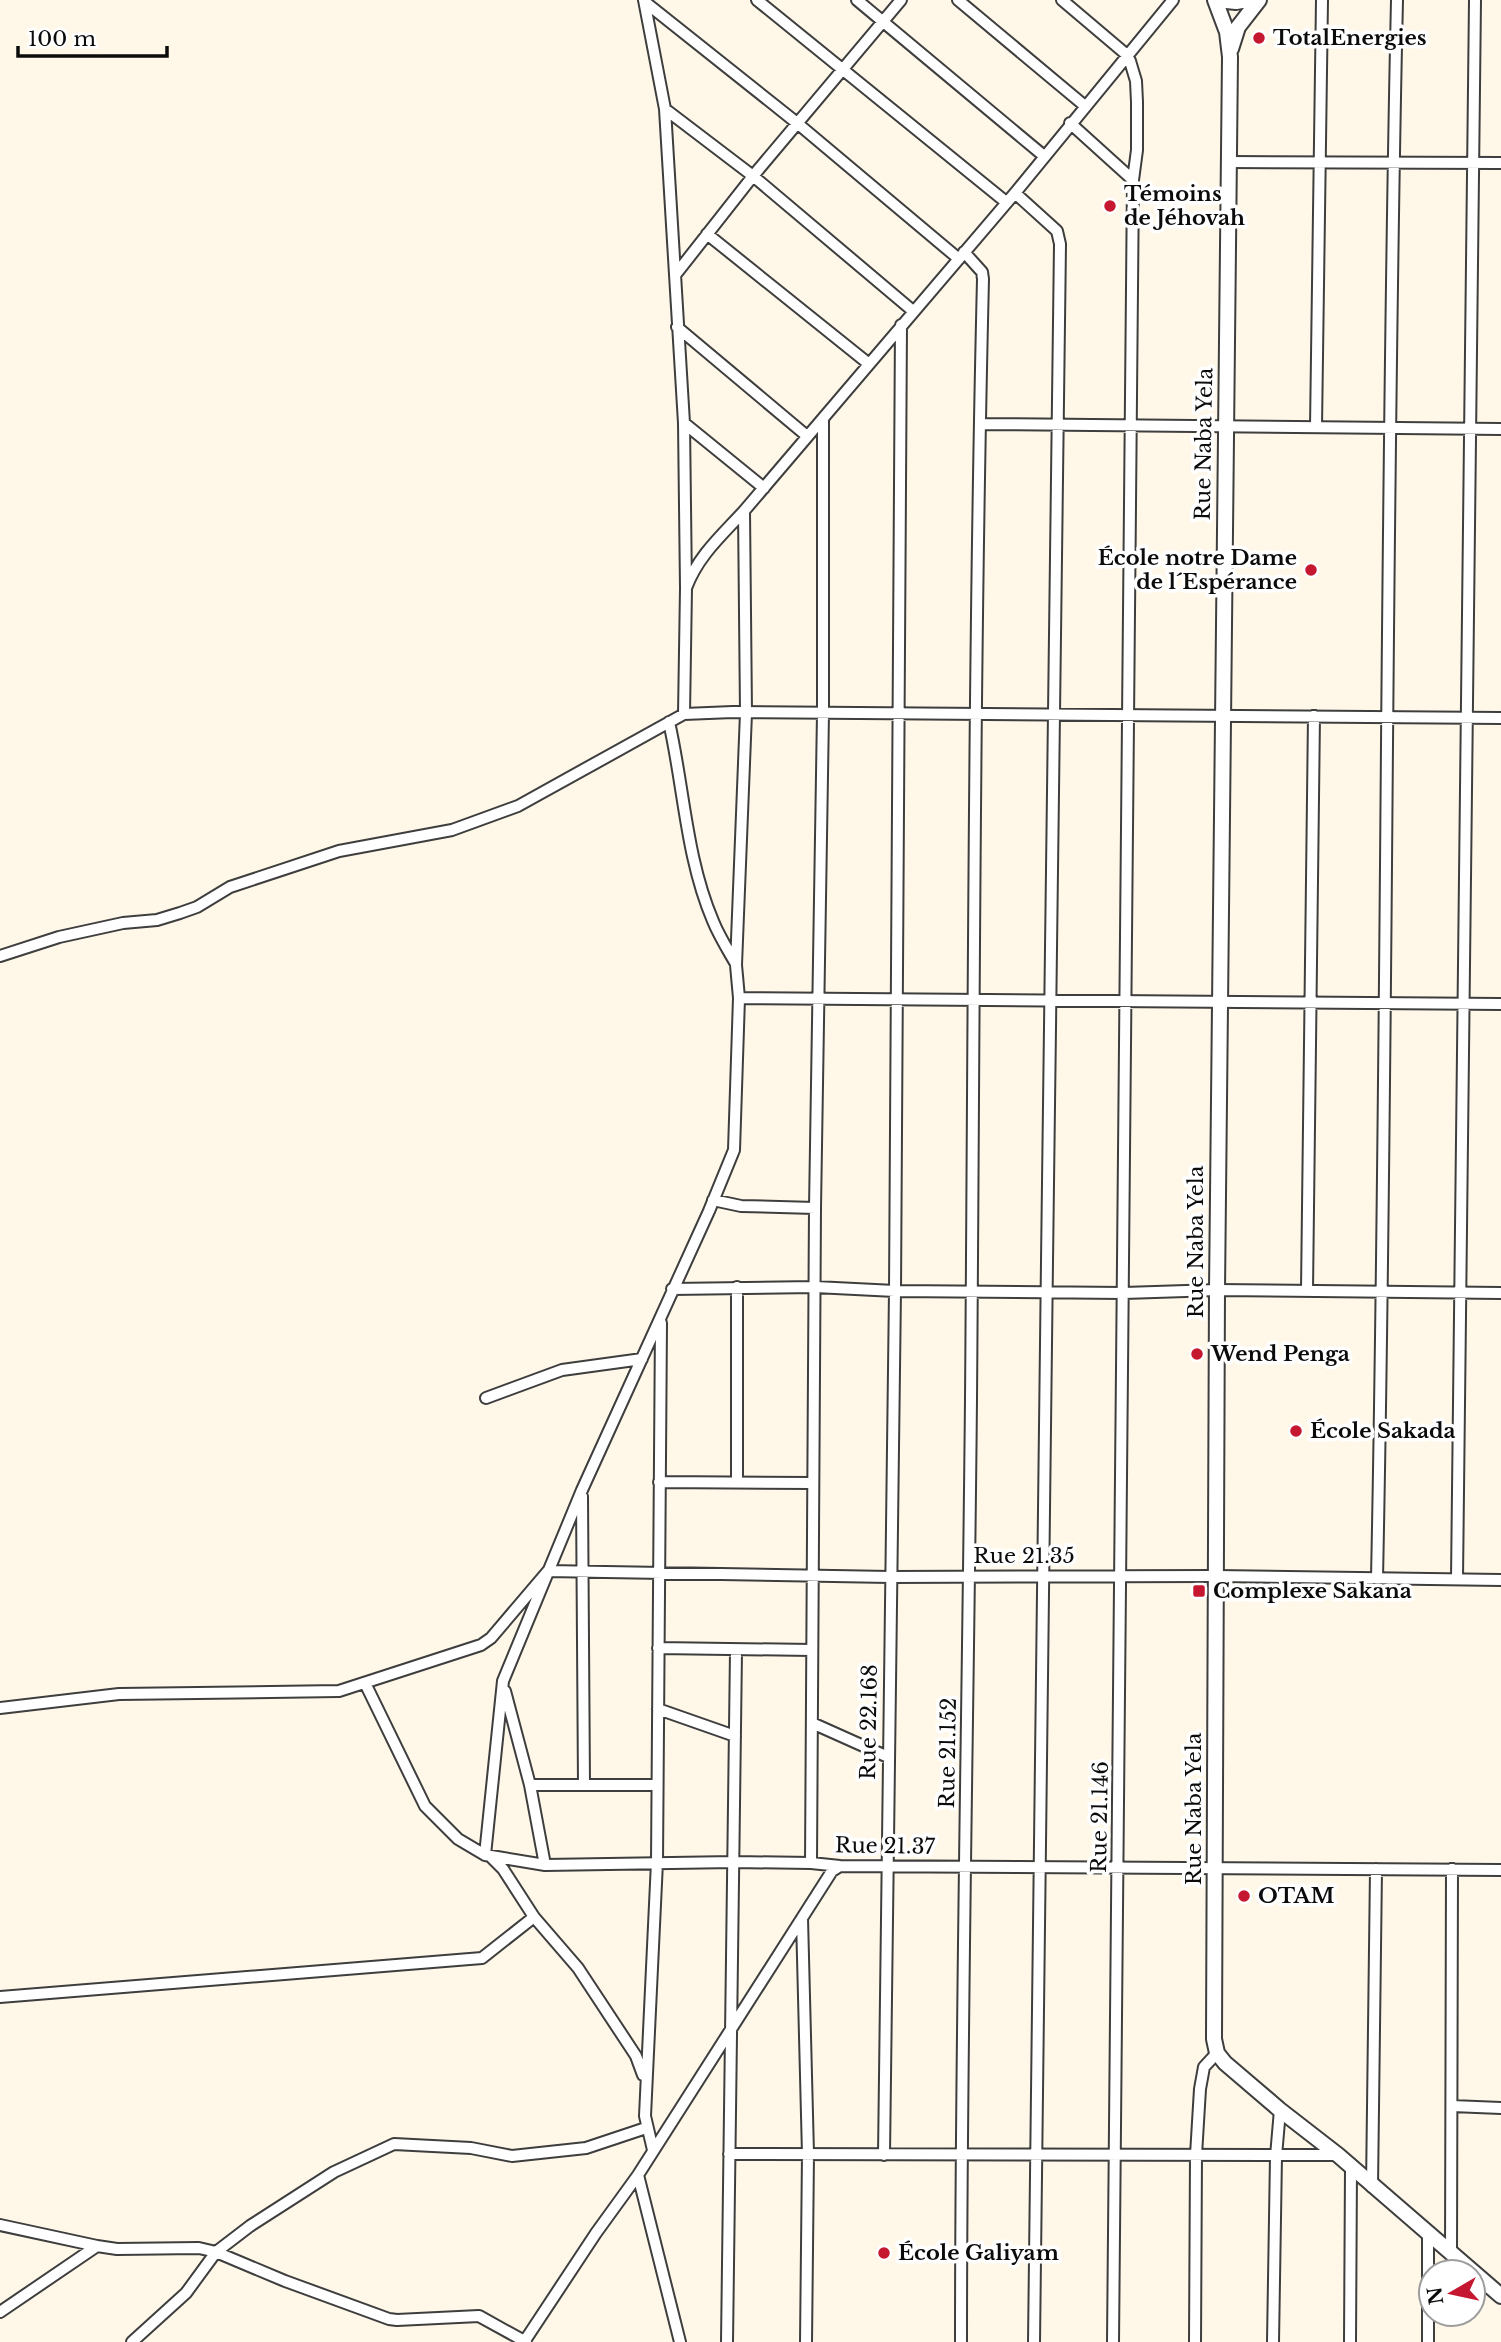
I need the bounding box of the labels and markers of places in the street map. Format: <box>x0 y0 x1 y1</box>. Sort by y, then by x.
place label: TotalEnergies <box>1273 25 1427 51</box>
marker: TotalEnergies <box>1251 30 1267 46</box>
place label: Témoins de Jéhovah <box>1124 181 1245 231</box>
marker: Témoins de Jéhovah <box>1102 198 1118 214</box>
place label: École notre Dame de l´Espérance <box>1098 545 1297 595</box>
marker: École notre Dame de l´Espérance <box>1303 562 1319 578</box>
place label: Wend Penga <box>1210 1341 1350 1367</box>
marker: Wend Penga <box>1189 1346 1205 1362</box>
place label: École Sakada <box>1310 1418 1456 1444</box>
marker: École Sakada <box>1288 1423 1304 1439</box>
place label: Complexe Sakana <box>1213 1578 1412 1604</box>
marker: Complexe Sakana <box>1191 1583 1207 1599</box>
place label: OTAM <box>1258 1883 1335 1909</box>
marker: OTAM <box>1236 1888 1252 1904</box>
place label: École Galiyam <box>898 2240 1059 2266</box>
marker: École Galiyam <box>876 2245 892 2261</box>

